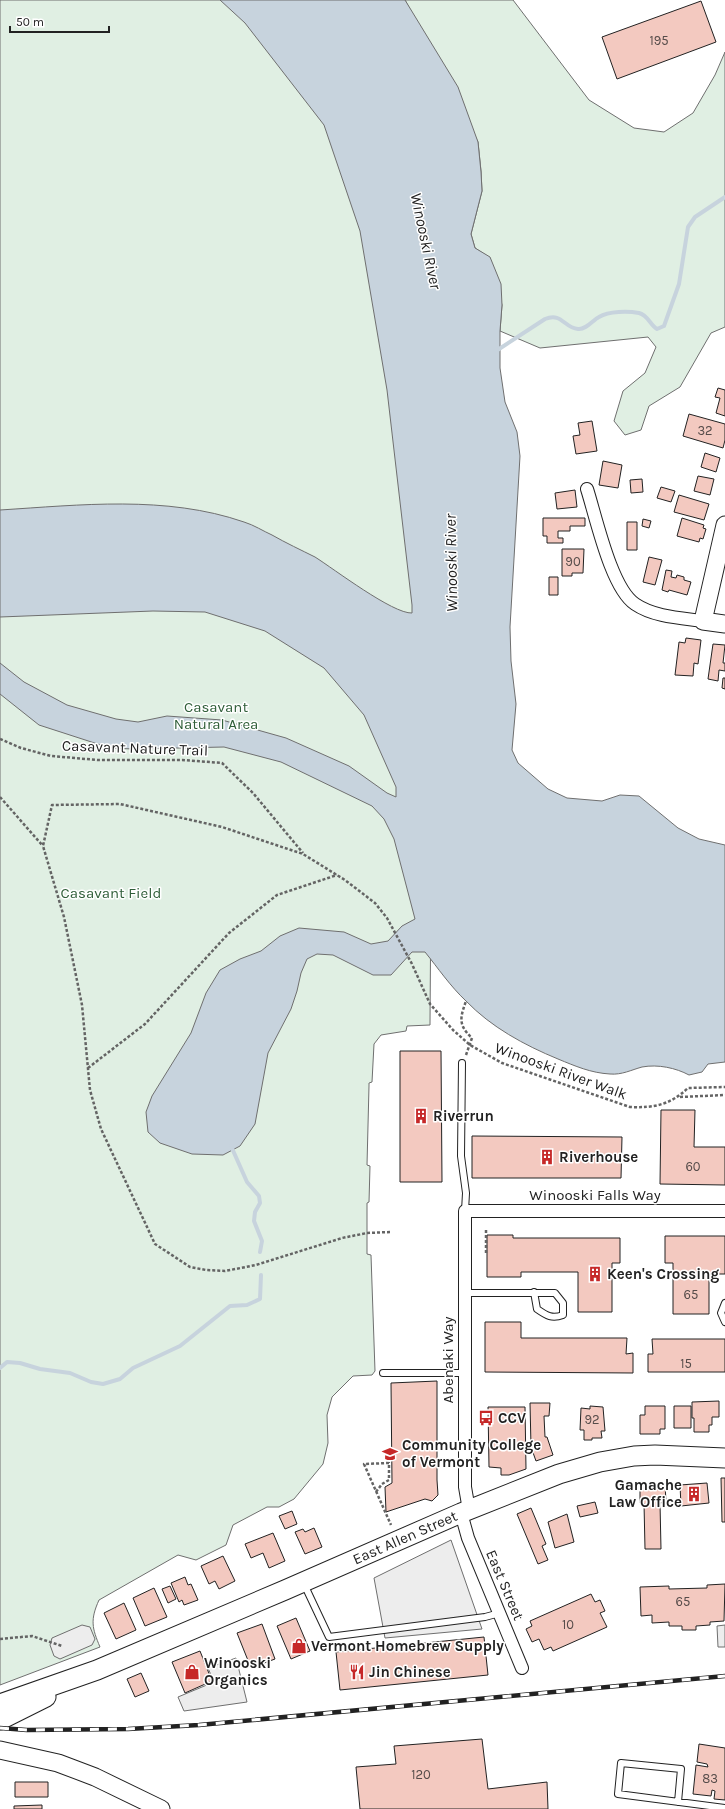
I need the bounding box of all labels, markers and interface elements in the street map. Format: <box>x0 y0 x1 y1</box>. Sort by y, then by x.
scale bar <box>10 8 109 34</box>
text: 50 m <box>16 15 44 29</box>
house number: 195 <box>649 33 669 48</box>
water label: Winooski River <box>406 191 446 292</box>
house number: 32 <box>697 423 713 438</box>
water label: Winooski River <box>441 513 461 612</box>
house number: 90 <box>565 554 581 569</box>
park label: Casavant Natural Area <box>174 698 258 733</box>
street label: Casavant Nature Trail <box>62 736 208 760</box>
park label: Casavant Field <box>61 884 161 902</box>
street label: Winooski River Walk <box>492 1039 630 1103</box>
building icon: Riverrun <box>412 1107 430 1125</box>
place label: Riverrun <box>433 1107 494 1125</box>
building icon: Riverhouse <box>538 1148 556 1166</box>
place label: Riverhouse <box>559 1148 638 1166</box>
house number: 60 <box>685 1159 701 1174</box>
street label: Winooski Falls Way <box>529 1186 661 1204</box>
building icon: Keen's Crossing <box>586 1265 604 1283</box>
place label: Keen's Crossing <box>607 1265 719 1283</box>
house number: 65 <box>684 1287 698 1302</box>
street label: Abenaki Way <box>439 1316 457 1404</box>
house number: 15 <box>680 1356 692 1371</box>
bus stop icon: CCV <box>477 1409 495 1427</box>
place label: CCV <box>498 1409 526 1427</box>
house number: 92 <box>584 1412 600 1427</box>
place label: Community College of Vermont <box>402 1436 541 1471</box>
school or university icon: Community College of Vermont <box>381 1445 399 1463</box>
place label: Gamache Law Office <box>609 1476 682 1511</box>
building icon: Gamache Law Office <box>685 1485 703 1503</box>
street label: East Allen Street <box>350 1507 460 1568</box>
street label: East Street <box>482 1547 528 1623</box>
house number: 65 <box>676 1594 690 1609</box>
house number: 10 <box>562 1617 574 1632</box>
shop icon: Vermont Homebrew Supply <box>290 1637 308 1655</box>
place label: Vermont Homebrew Supply <box>311 1637 504 1655</box>
place label: Winooski Organics <box>204 1654 271 1689</box>
shop icon: Winooski Organics <box>183 1663 201 1681</box>
restaurant icon: Jin Chinese <box>348 1663 366 1681</box>
place label: Jin Chinese <box>369 1663 451 1681</box>
house number: 120 <box>411 1767 431 1782</box>
house number: 83 <box>702 1771 718 1786</box>

